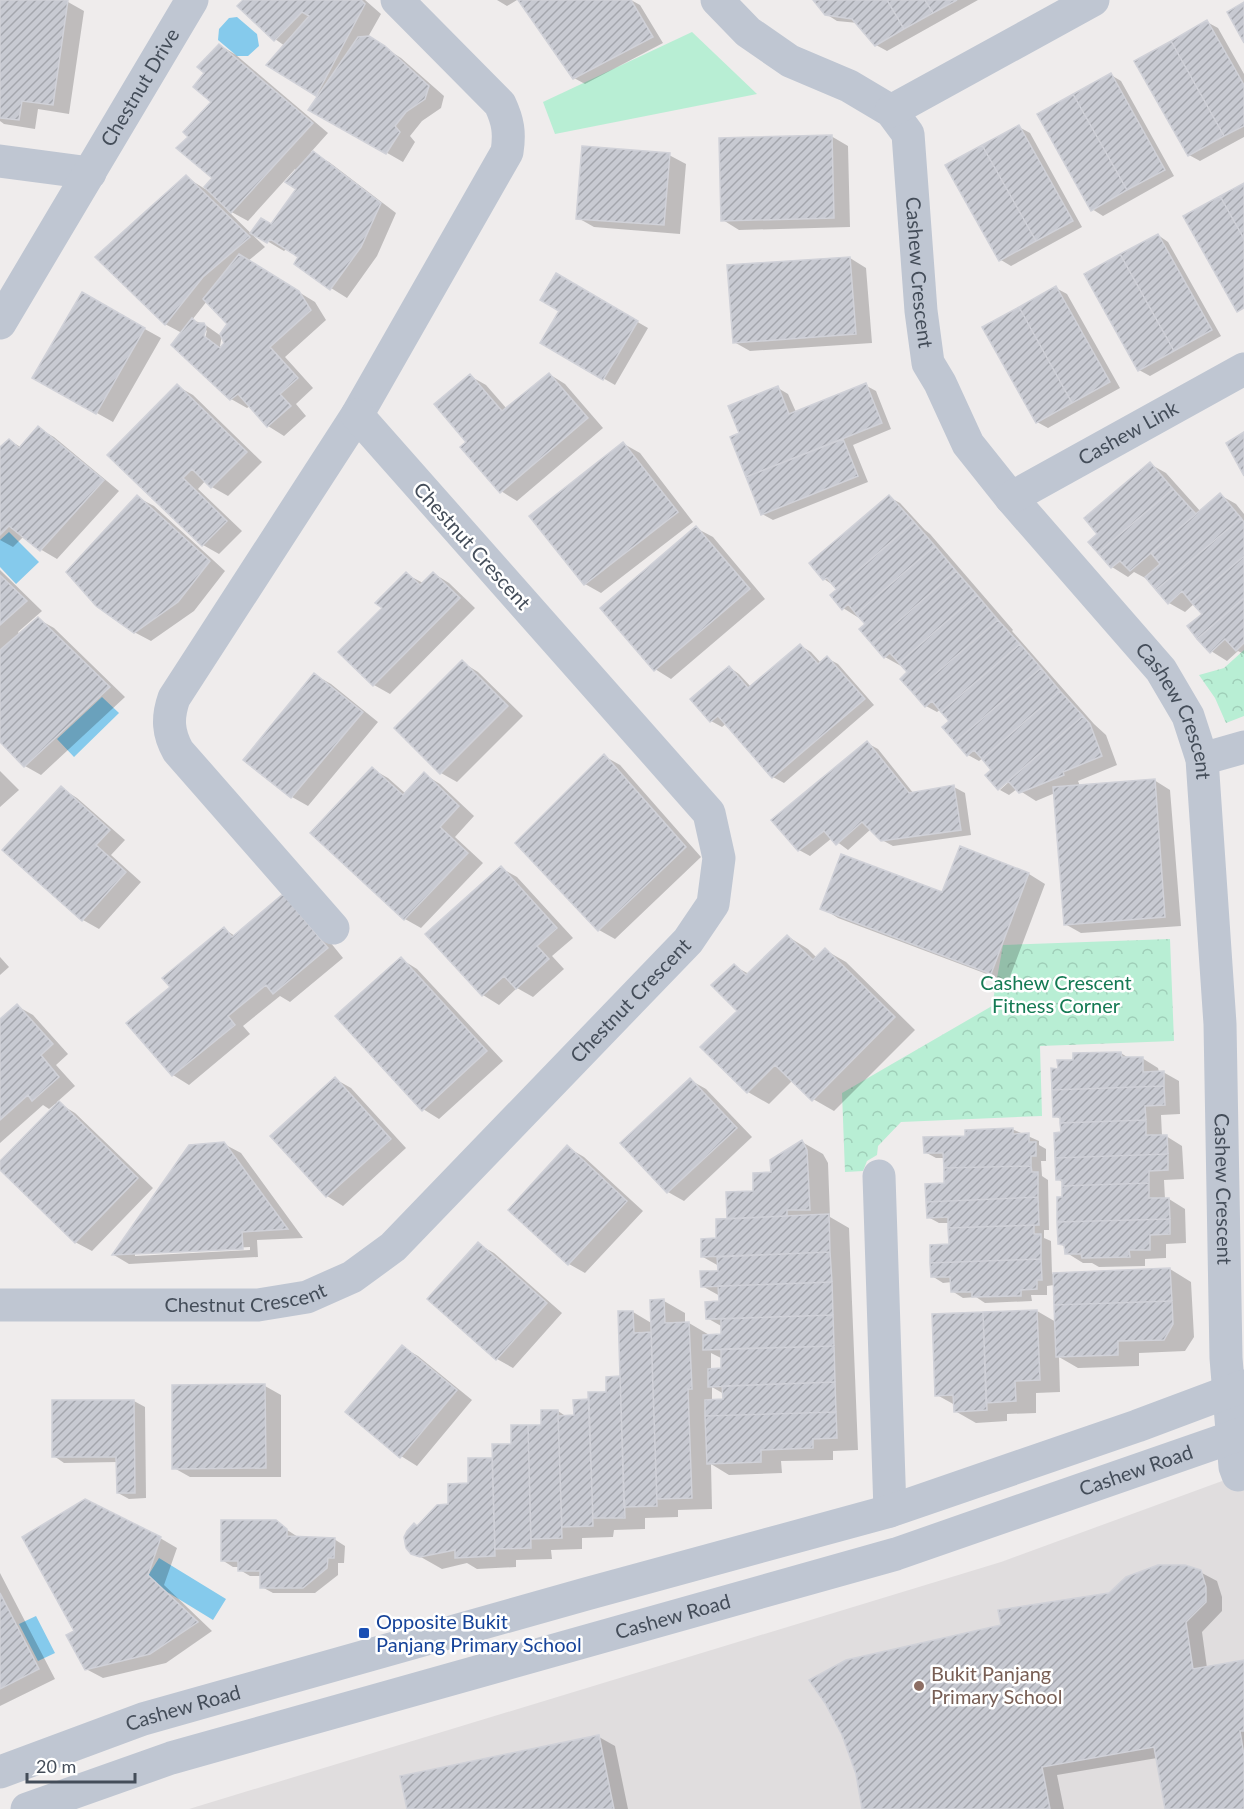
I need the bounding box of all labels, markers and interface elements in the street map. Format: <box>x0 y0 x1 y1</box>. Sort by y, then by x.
street label: Chestnut Drive <box>95 24 184 150</box>
street label: Cashew Crescent <box>902 196 939 349</box>
street label: Cashew Link <box>1074 395 1183 469</box>
street label: Chestnut Crescent <box>409 477 536 614</box>
street label: Cashew Crescent <box>1131 637 1216 780</box>
street label: Chestnut Crescent <box>565 933 695 1067</box>
park label: Cashew Crescent Fitness Corner <box>980 970 1132 1017</box>
street label: Cashew Crescent <box>1211 1113 1237 1265</box>
street label: Chestnut Crescent <box>164 1277 330 1316</box>
street label: Cashew Road <box>1076 1439 1196 1500</box>
street label: Cashew Road <box>612 1588 733 1643</box>
place label: Opposite Bukit Panjang Primary School <box>376 1609 582 1656</box>
marker: Opposite Bukit Panjang Primary School <box>357 1626 371 1640</box>
place label: Bukit Panjang Primary School <box>931 1661 1062 1708</box>
street label: Cashew Road <box>122 1679 243 1735</box>
marker: Bukit Panjang Primary School <box>912 1679 926 1693</box>
scale bar <box>27 1746 135 1784</box>
text: 20 m <box>36 1755 76 1777</box>

